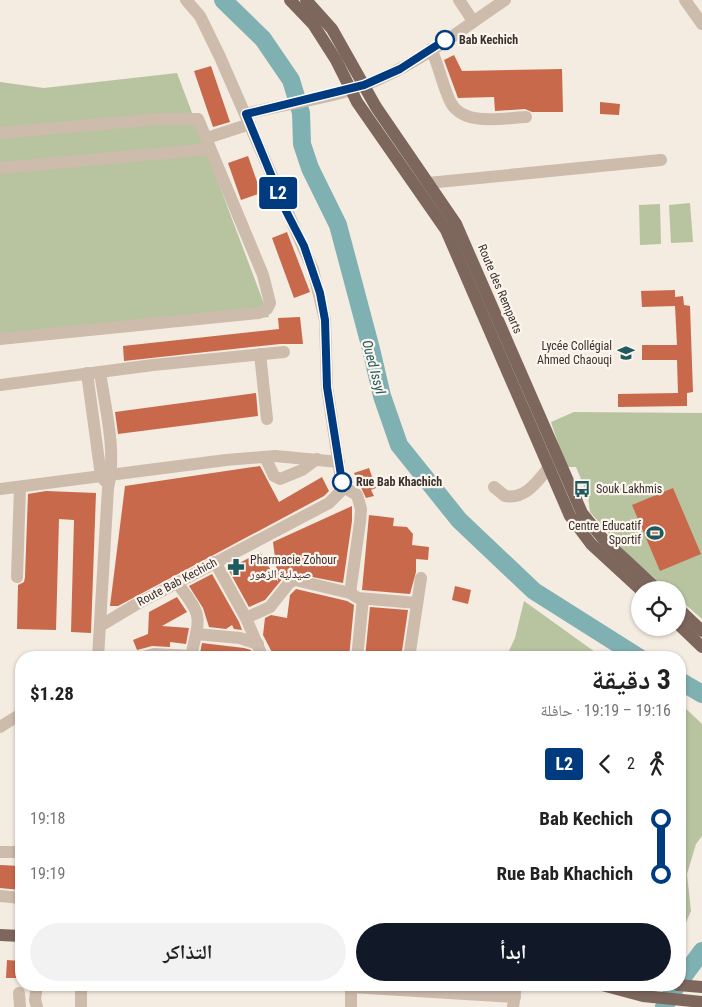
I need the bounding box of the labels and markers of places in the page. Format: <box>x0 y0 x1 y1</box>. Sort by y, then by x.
marker: Bab Kechich <box>435 30 455 50</box>
place label: Bab Kechich <box>459 33 518 47</box>
place label: Lycée Collégial Ahmed Chaouqi <box>537 339 612 367</box>
school or university icon: Lycée Collégial Ahmed Chaouqi <box>616 343 636 363</box>
marker: Rue Bab Khachich <box>332 472 352 492</box>
place label: Rue Bab Khachich <box>356 475 442 489</box>
bus stop icon: Souk Lakhmis <box>572 479 592 499</box>
place label: Souk Lakhmis <box>596 482 662 496</box>
place label: Centre Educatif Sportif <box>568 519 641 547</box>
sports icon: Centre Educatif Sportif <box>645 523 665 543</box>
place label: Pharmacie Zohour صيدلية الزهور <box>249 553 337 581</box>
pharmacy icon: Pharmacie Zohour صيدلية الزهور <box>226 557 246 577</box>

